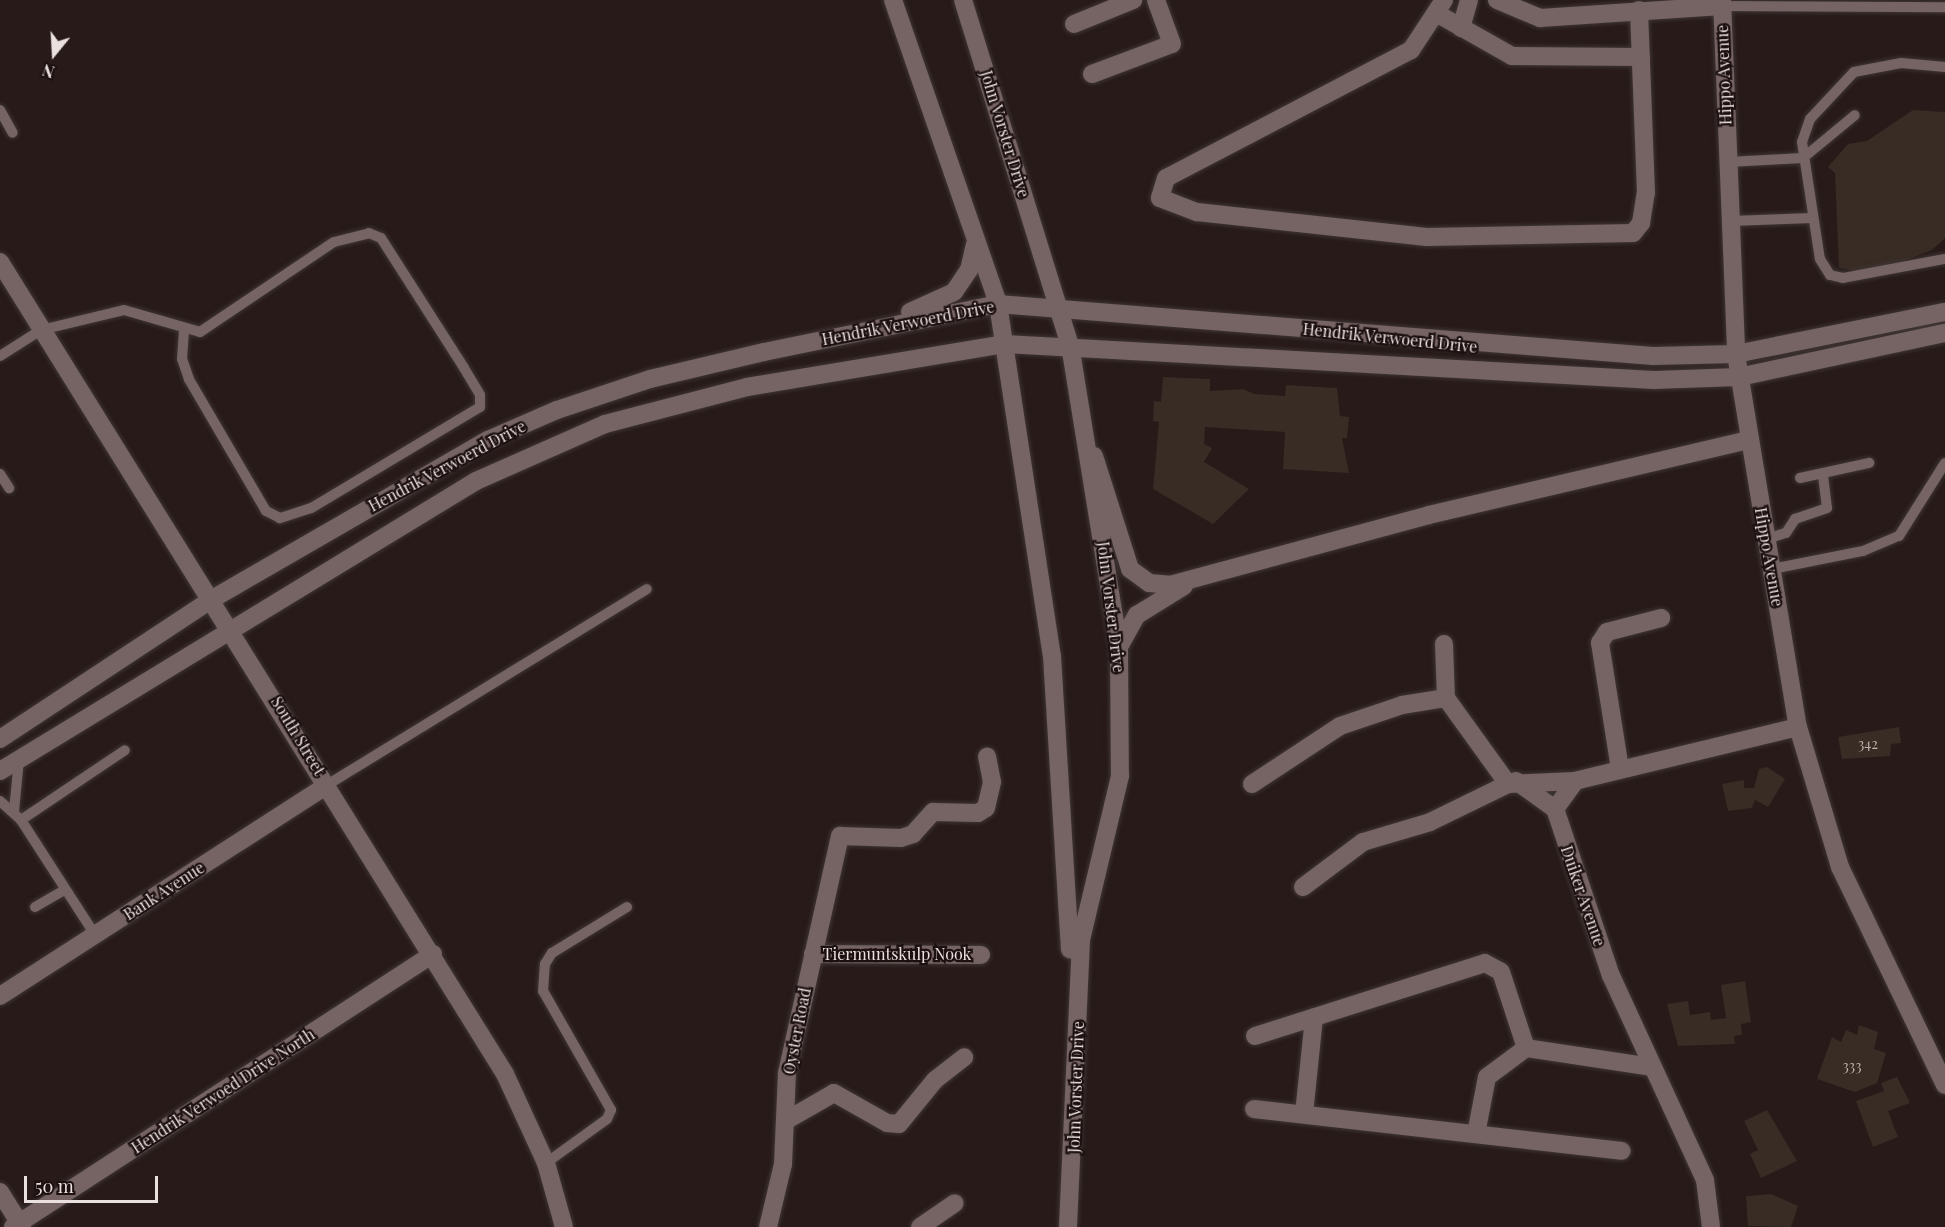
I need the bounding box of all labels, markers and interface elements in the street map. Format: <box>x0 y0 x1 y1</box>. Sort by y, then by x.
north arrow <box>24 24 84 84</box>
street label: Hippo Avenue <box>1713 24 1735 126</box>
text: N <box>40 60 57 83</box>
street label: John Vorster Drive <box>976 68 1034 200</box>
street label: Hendrik Verwoerd Drive <box>820 297 996 349</box>
street label: Hendrik Verwoerd Drive <box>1301 319 1479 357</box>
street label: Hendrik Verwoerd Drive <box>365 416 529 516</box>
street label: Hippo Avenue <box>1751 506 1787 608</box>
street label: John Vorster Drive <box>1093 540 1129 674</box>
street label: South Street <box>267 693 329 779</box>
house number: 342 <box>1858 736 1878 752</box>
street label: Duiker Avenue <box>1557 843 1609 949</box>
street label: Bank Avenue <box>120 858 208 924</box>
street label: Tiermuntskulp Nook <box>823 944 971 964</box>
street label: Oyster Road <box>779 986 815 1076</box>
street label: John Vorster Drive <box>1064 1020 1088 1154</box>
street label: Hendrik Verwoed Drive North <box>128 1024 318 1158</box>
house number: 333 <box>1843 1058 1861 1074</box>
scale bar <box>27 1164 160 1202</box>
text: 50 m <box>35 1174 74 1198</box>

